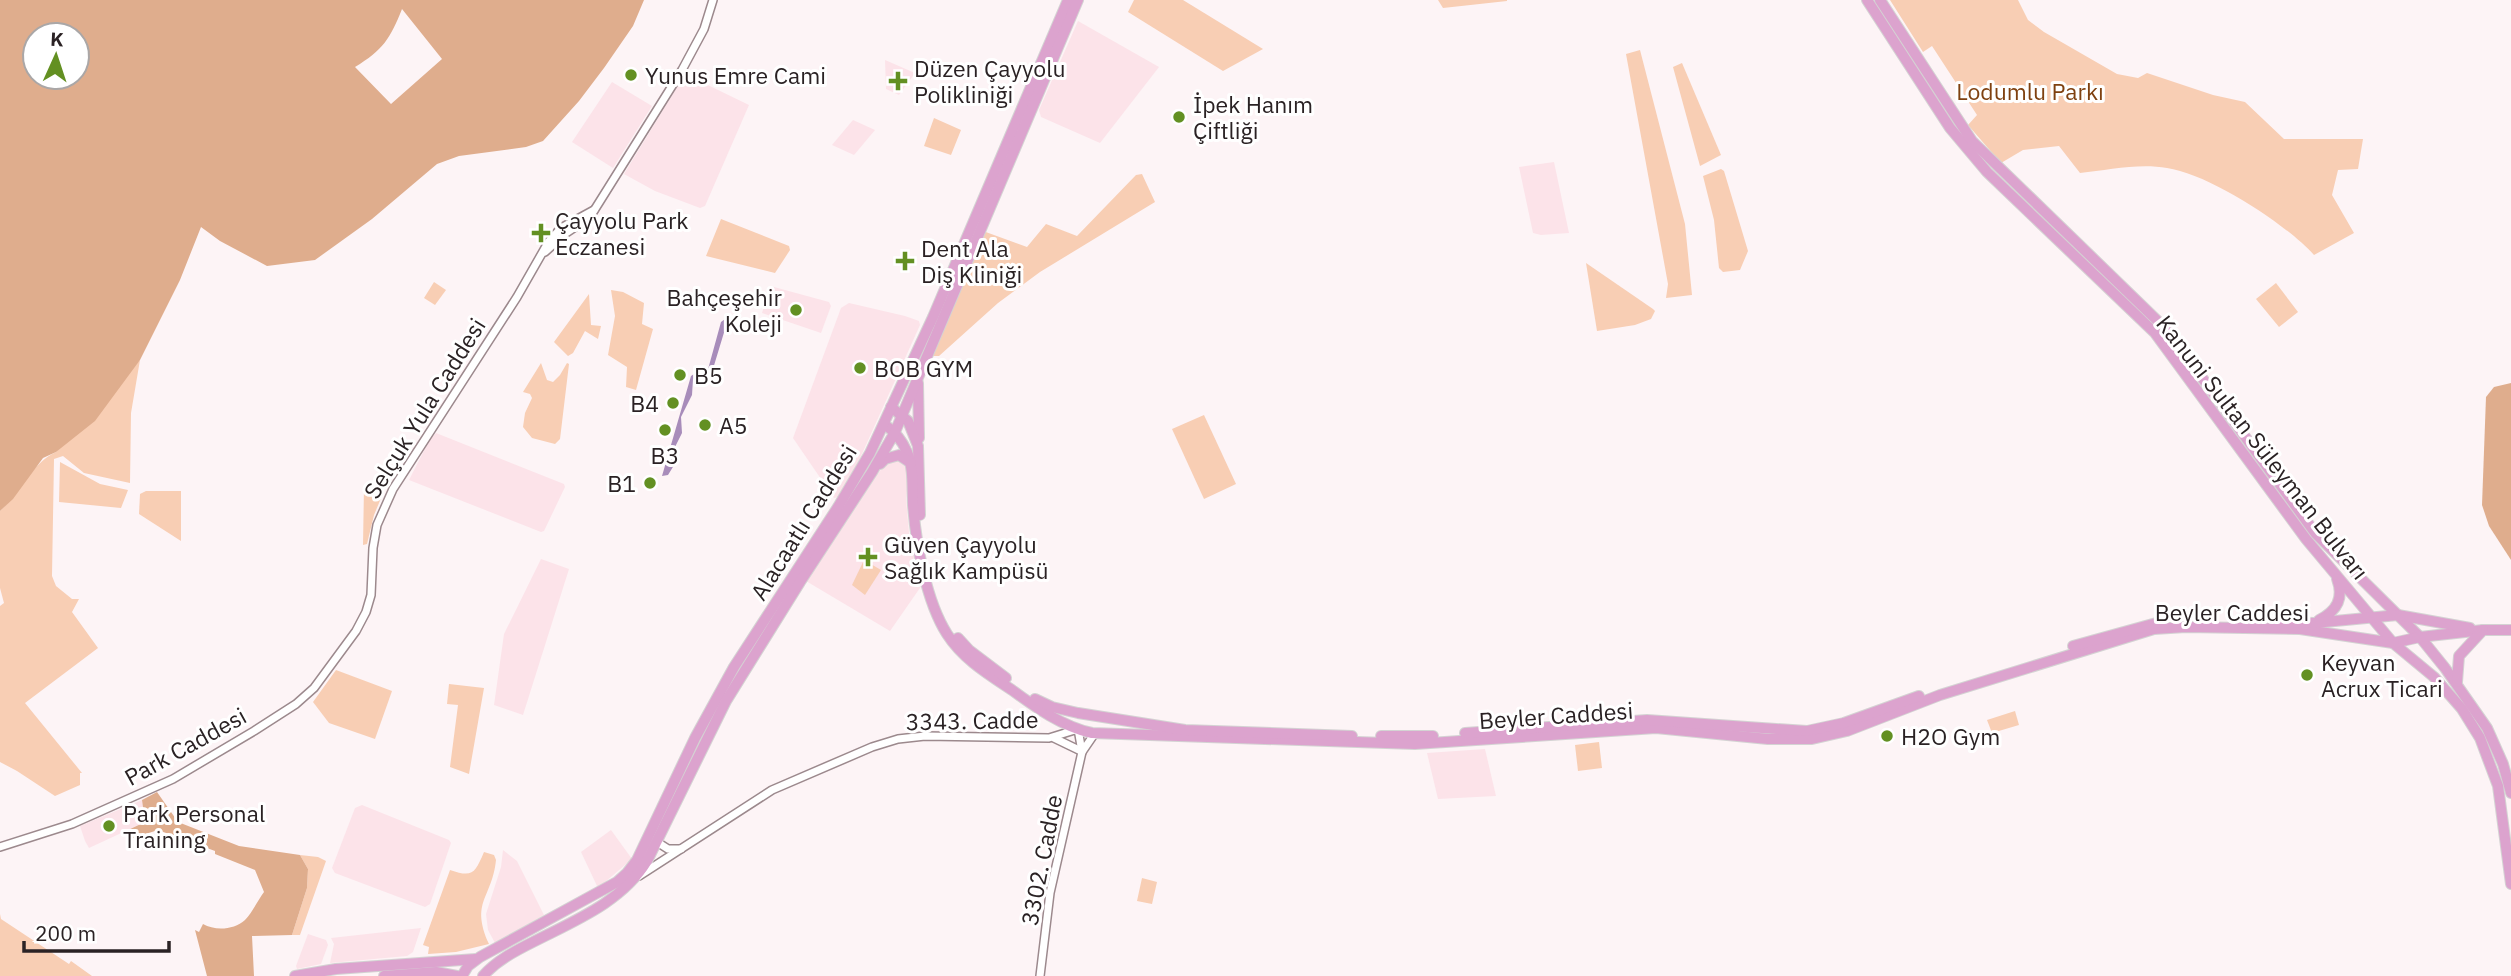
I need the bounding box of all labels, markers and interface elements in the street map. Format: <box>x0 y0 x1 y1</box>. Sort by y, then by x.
north arrow <box>21 21 91 91</box>
text: K <box>50 27 64 51</box>
place label: Düzen Çayyolu Polikliniği <box>914 53 1066 109</box>
place label: Yunus Emre Cami <box>645 60 826 90</box>
marker: Yunus Emre Cami <box>623 67 639 83</box>
marker: Düzen Çayyolu Polikliniği <box>888 71 908 91</box>
park label: Lodumlu Parkı <box>1956 76 2104 106</box>
place label: İpek Hanım Çiftliği <box>1193 89 1313 145</box>
marker: İpek Hanım Çiftliği <box>1171 109 1187 125</box>
place label: Çayyolu Park Eczanesi <box>555 205 688 261</box>
marker: Çayyolu Park Eczanesi <box>533 225 549 241</box>
place label: Dent Ala Diş Kliniği <box>921 233 1022 289</box>
marker: Dent Ala Diş Kliniği <box>895 251 915 271</box>
place label: Bahçeşehir Koleji <box>666 282 783 338</box>
marker: Bahçeşehir Koleji <box>788 302 804 318</box>
street label: Kanuni Sultan Süleyman Bulvarı <box>2150 309 2376 585</box>
street label: Selçuk Yula Caddesi <box>356 312 492 504</box>
place label: BOB GYM <box>874 353 973 383</box>
place label: B5 <box>694 360 723 390</box>
marker: BOB GYM <box>852 360 868 376</box>
marker: B5 <box>672 367 688 383</box>
place label: B4 <box>630 388 659 418</box>
marker: B4 <box>665 395 681 411</box>
place label: A5 <box>719 410 748 440</box>
marker: A5 <box>697 417 713 433</box>
marker: B3 <box>657 422 673 438</box>
street label: Alacaatlı Caddesi <box>743 439 863 605</box>
place label: B3 <box>651 440 679 470</box>
place label: B1 <box>607 468 636 498</box>
marker: B1 <box>642 475 658 491</box>
place label: Güven Çayyolu Sağlık Kampüsü <box>884 529 1049 585</box>
marker: Güven Çayyolu Sağlık Kampüsü <box>858 547 878 567</box>
street label: Beyler Caddesi <box>2155 597 2309 627</box>
place label: Keyvan Acrux Ticari <box>2321 647 2443 703</box>
marker: Keyvan Acrux Ticari <box>2299 667 2315 683</box>
street label: Beyler Caddesi <box>1478 695 1634 735</box>
street label: Park Caddesi <box>119 700 251 792</box>
street label: 3343. Cadde <box>905 704 1039 736</box>
place label: H2O Gym <box>1901 721 2000 751</box>
marker: H2O Gym <box>1879 728 1895 744</box>
street label: 3302. Cadde <box>1014 792 1068 928</box>
place label: Park Personal Training <box>123 798 265 854</box>
marker: Park Personal Training <box>101 818 117 834</box>
scale bar <box>24 909 170 953</box>
text: 200 m <box>35 919 96 947</box>

